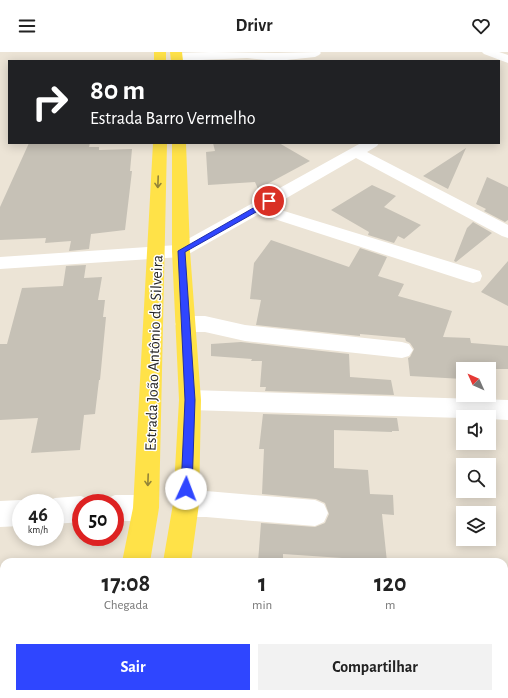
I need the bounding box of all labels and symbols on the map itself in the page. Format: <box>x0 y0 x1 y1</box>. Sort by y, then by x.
one-way arrow <box>155 175 162 188</box>
pin <box>252 184 286 218</box>
street label: Estrada João Antônio da Silveira <box>143 255 165 451</box>
north arrow <box>456 362 496 402</box>
position arrow <box>165 468 207 510</box>
one-way arrow <box>144 473 151 486</box>
speed limit sign: 50 <box>72 494 124 546</box>

